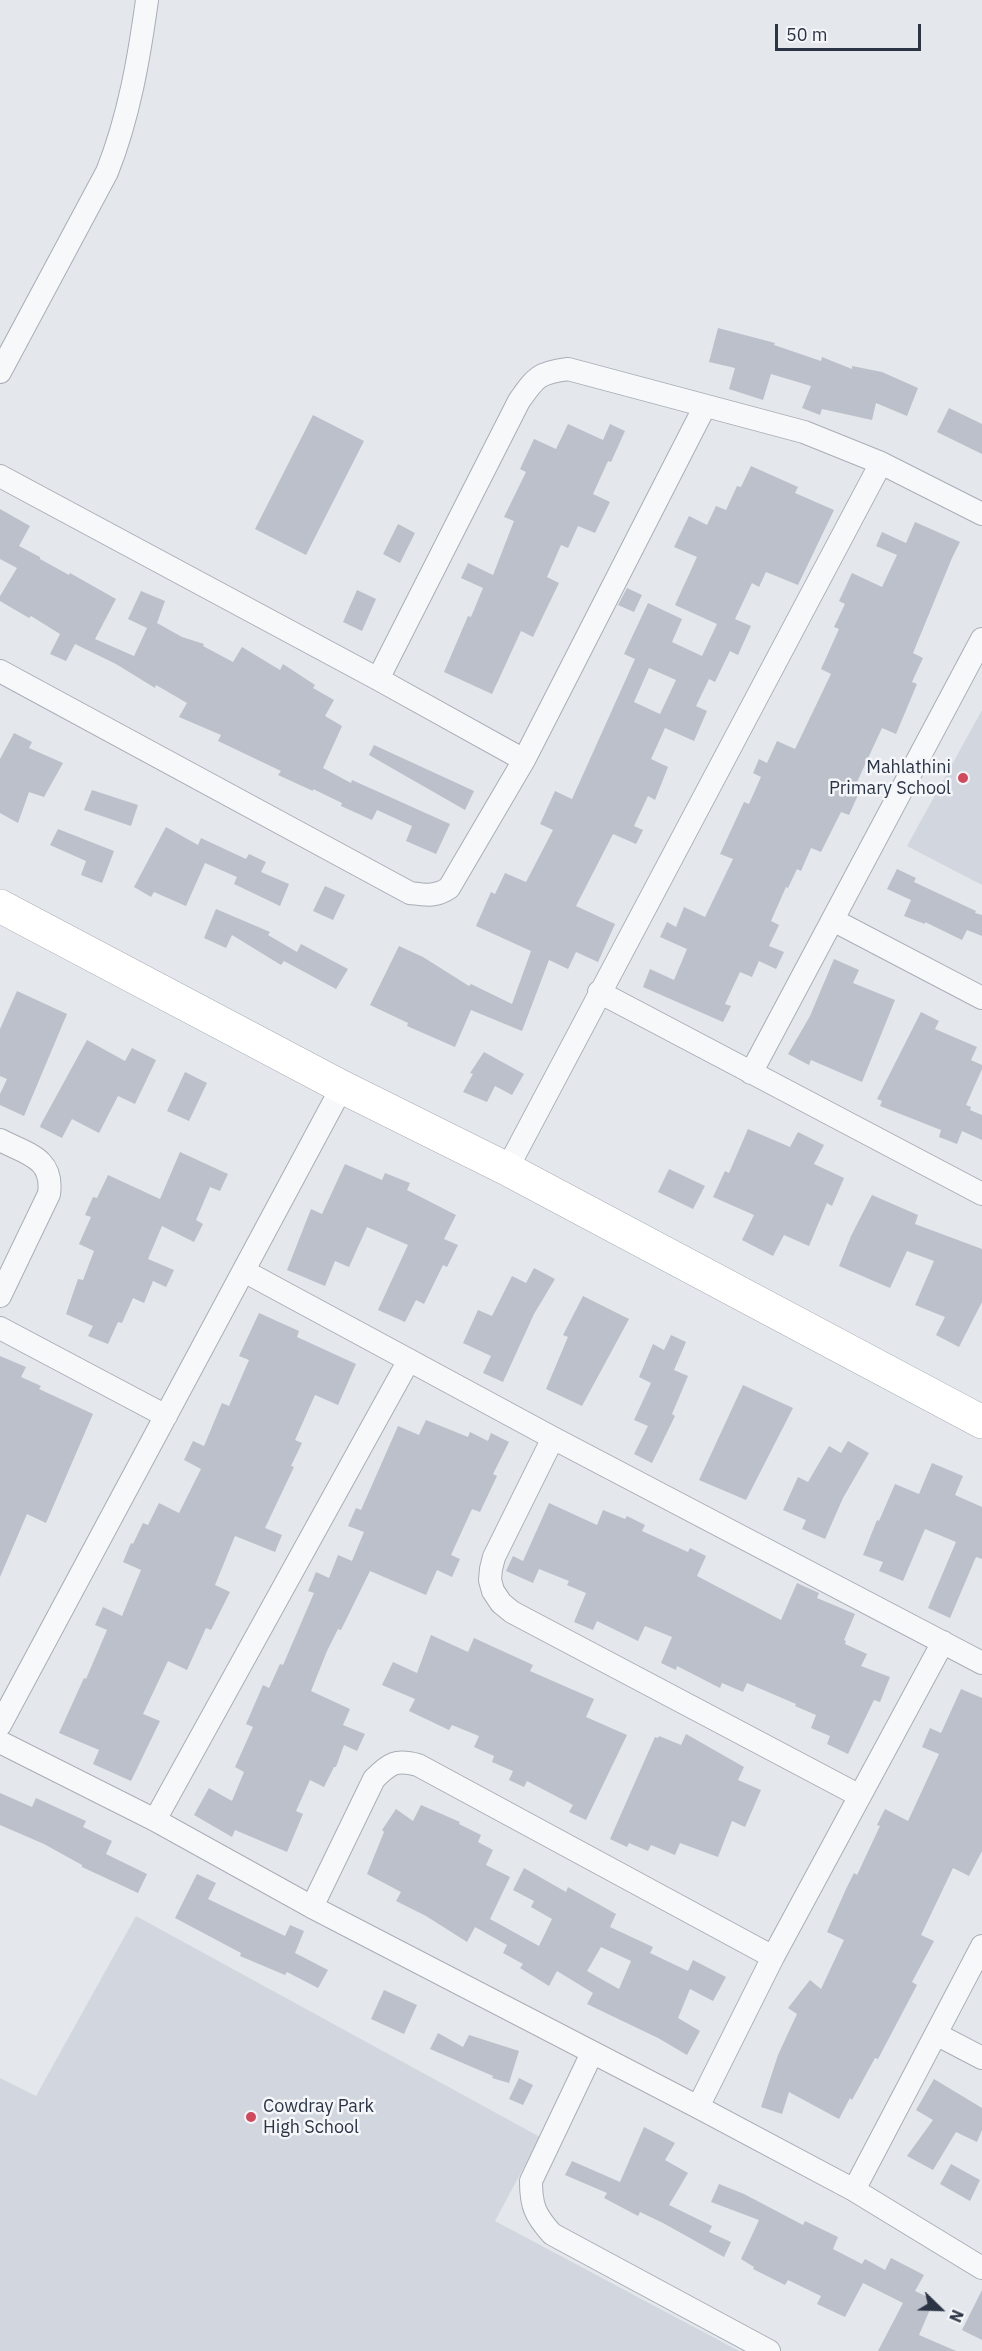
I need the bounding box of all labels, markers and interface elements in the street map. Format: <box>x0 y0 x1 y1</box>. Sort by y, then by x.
scale bar <box>778 12 924 50</box>
text: 50 m <box>786 23 828 46</box>
place label: Mahlathini Primary School <box>829 757 951 800</box>
marker: Mahlathini Primary School <box>956 771 970 785</box>
place label: Cowdray Park High School <box>263 2096 374 2138</box>
marker: Cowdray Park High School <box>244 2110 258 2124</box>
north arrow <box>910 2279 970 2339</box>
text: N <box>945 2307 968 2325</box>

